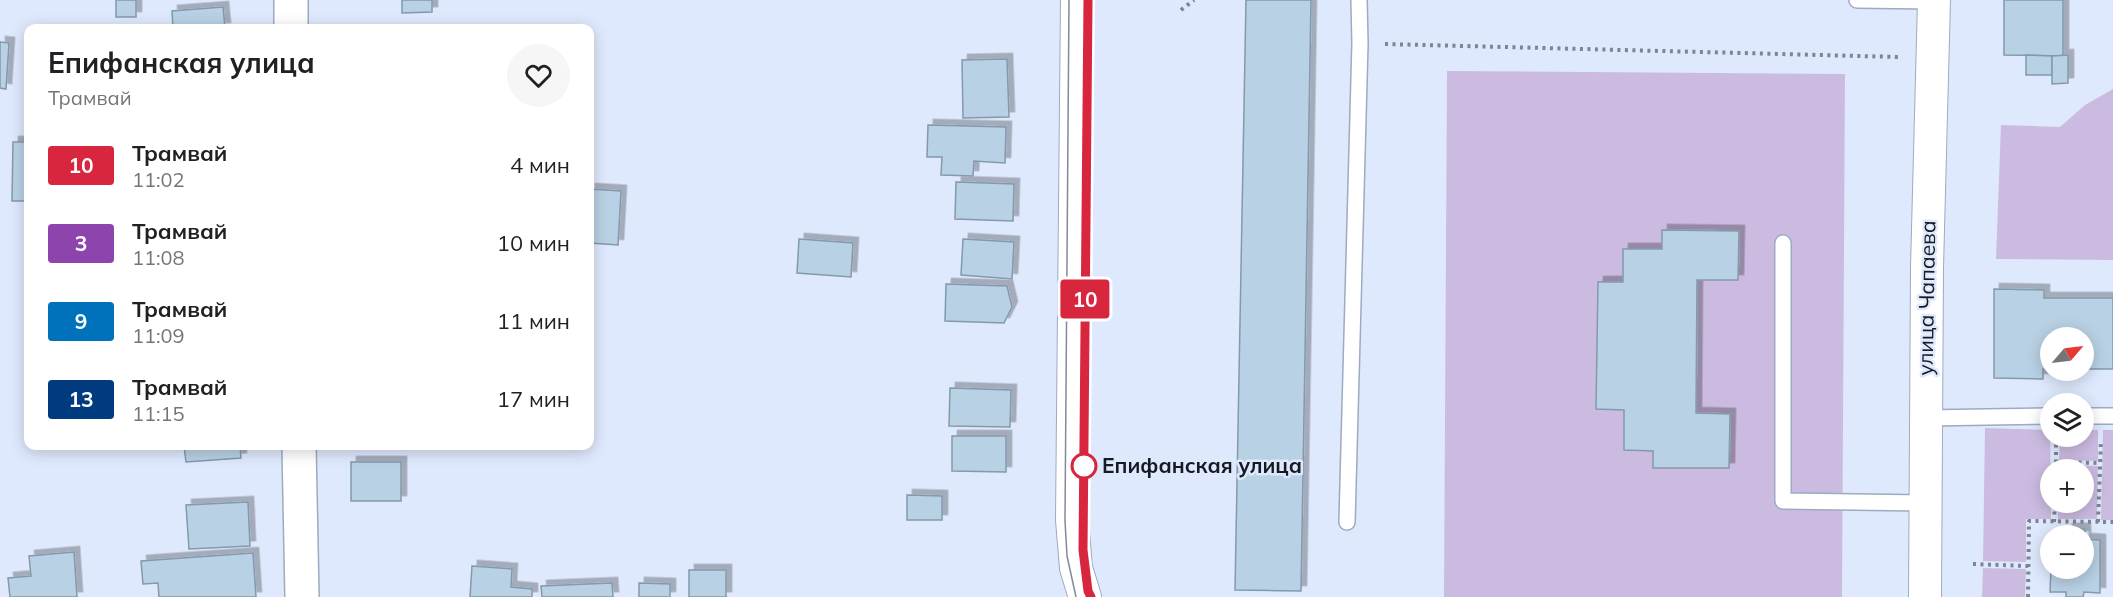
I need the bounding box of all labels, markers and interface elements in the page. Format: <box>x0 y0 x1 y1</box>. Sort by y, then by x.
button: heart <box>507 44 570 107</box>
text: Епифанская улица <box>48 45 315 80</box>
text: Трамвай <box>48 85 132 110</box>
text: Трамвай <box>132 139 227 167</box>
text: 4 мин <box>510 151 570 179</box>
text: 10 <box>68 152 94 178</box>
text: 11:02 <box>132 167 185 192</box>
text: Трамвай <box>132 217 227 245</box>
street label: улица Чапаева <box>1912 220 1940 376</box>
text: 10 мин <box>497 229 570 257</box>
text: 3 <box>75 230 87 256</box>
text: 11:08 <box>132 245 185 270</box>
line badge: 10 <box>1058 280 1112 318</box>
text: 10 <box>1072 286 1098 312</box>
text: Трамвай <box>132 295 227 323</box>
text: 11 мин <box>497 307 570 335</box>
text: 9 <box>75 308 87 334</box>
text: 11:09 <box>132 323 185 348</box>
north arrow <box>2040 327 2094 381</box>
map controls <box>2040 327 2094 579</box>
text: Трамвай <box>132 373 227 401</box>
text: 17 мин <box>497 385 570 413</box>
text: 13 <box>68 386 94 412</box>
button: layers <box>2040 393 2094 447</box>
text: 11:15 <box>132 401 185 426</box>
place label: Епифанская улица <box>1102 452 1302 478</box>
marker: Епифанская улица <box>1071 453 1097 479</box>
button: + <box>2040 459 2094 513</box>
button: − <box>2040 525 2094 579</box>

